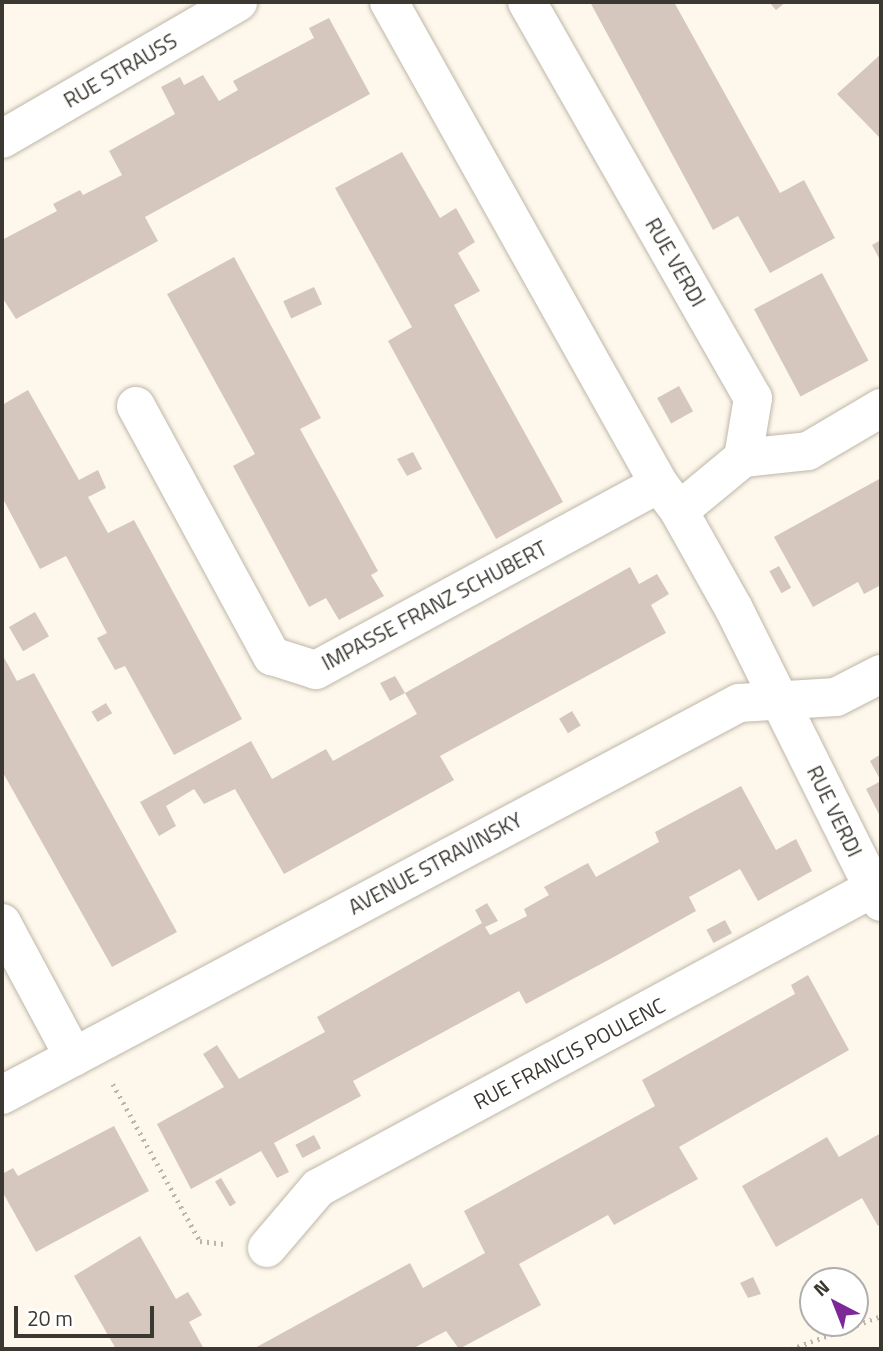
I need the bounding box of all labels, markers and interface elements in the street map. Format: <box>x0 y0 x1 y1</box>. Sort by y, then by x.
street label: RUE STRAUSS <box>59 27 181 113</box>
street label: RUE VERDI <box>641 213 711 311</box>
street label: IMPASSE FRANZ SCHUBERT <box>317 535 551 675</box>
street label: RUE VERDI <box>802 761 868 861</box>
street label: AVENUE STRAVINSKY <box>344 807 526 919</box>
street label: RUE FRANCIS POULENC <box>469 992 669 1114</box>
north arrow <box>799 1267 869 1337</box>
text: N <box>806 1272 836 1303</box>
scale bar <box>18 1292 158 1336</box>
text: 20 m <box>27 1302 73 1334</box>

